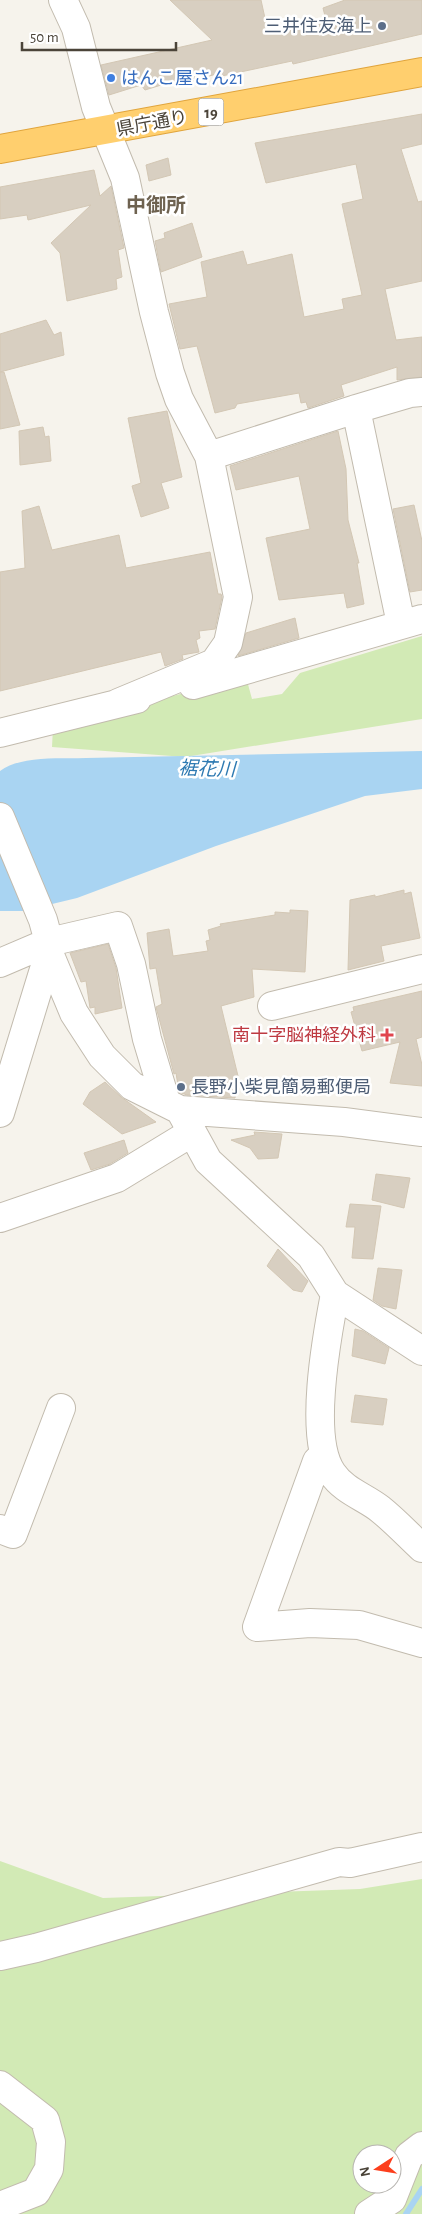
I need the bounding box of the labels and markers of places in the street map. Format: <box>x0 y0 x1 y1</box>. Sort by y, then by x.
place label: 三井住友海上 <box>264 16 372 36</box>
marker: 三井住友海上 <box>376 20 388 32</box>
place label: はんこ屋さん21 <box>121 69 243 88</box>
marker: はんこ屋さん21 <box>105 72 117 84</box>
place label: 南十字脳神経外科 <box>232 1025 376 1045</box>
marker: 南十字脳神経外科 <box>380 1028 394 1042</box>
place label: 長野小柴見簡易郵便局 <box>191 1077 371 1097</box>
marker: 長野小柴見簡易郵便局 <box>175 1081 187 1093</box>

